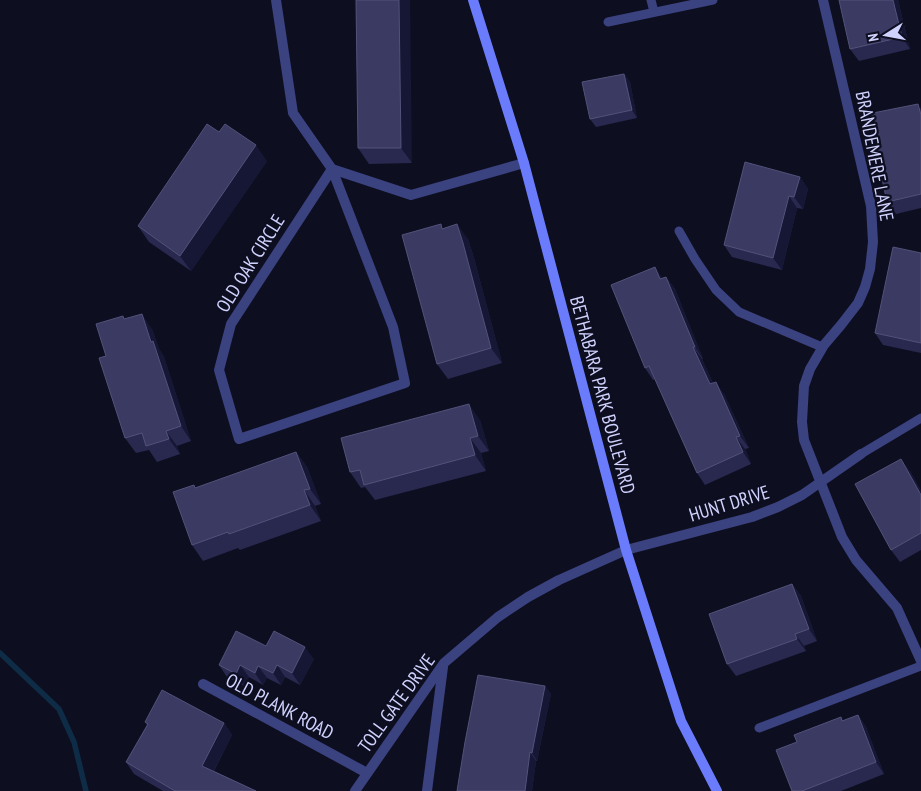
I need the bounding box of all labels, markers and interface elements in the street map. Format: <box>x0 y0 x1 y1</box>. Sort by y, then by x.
north arrow <box>861 10 911 60</box>
text: N <box>864 32 883 43</box>
street label: BRANDEMERE LANE <box>851 89 899 223</box>
street label: OLD OAK CIRCLE <box>210 210 290 316</box>
street label: BETHABARA PARK BOULEVARD <box>565 293 641 497</box>
street label: HUNT DRIVE <box>686 479 772 527</box>
street label: TOLL GATE DRIVE <box>352 649 440 757</box>
street label: OLD PLANK ROAD <box>222 668 338 744</box>

